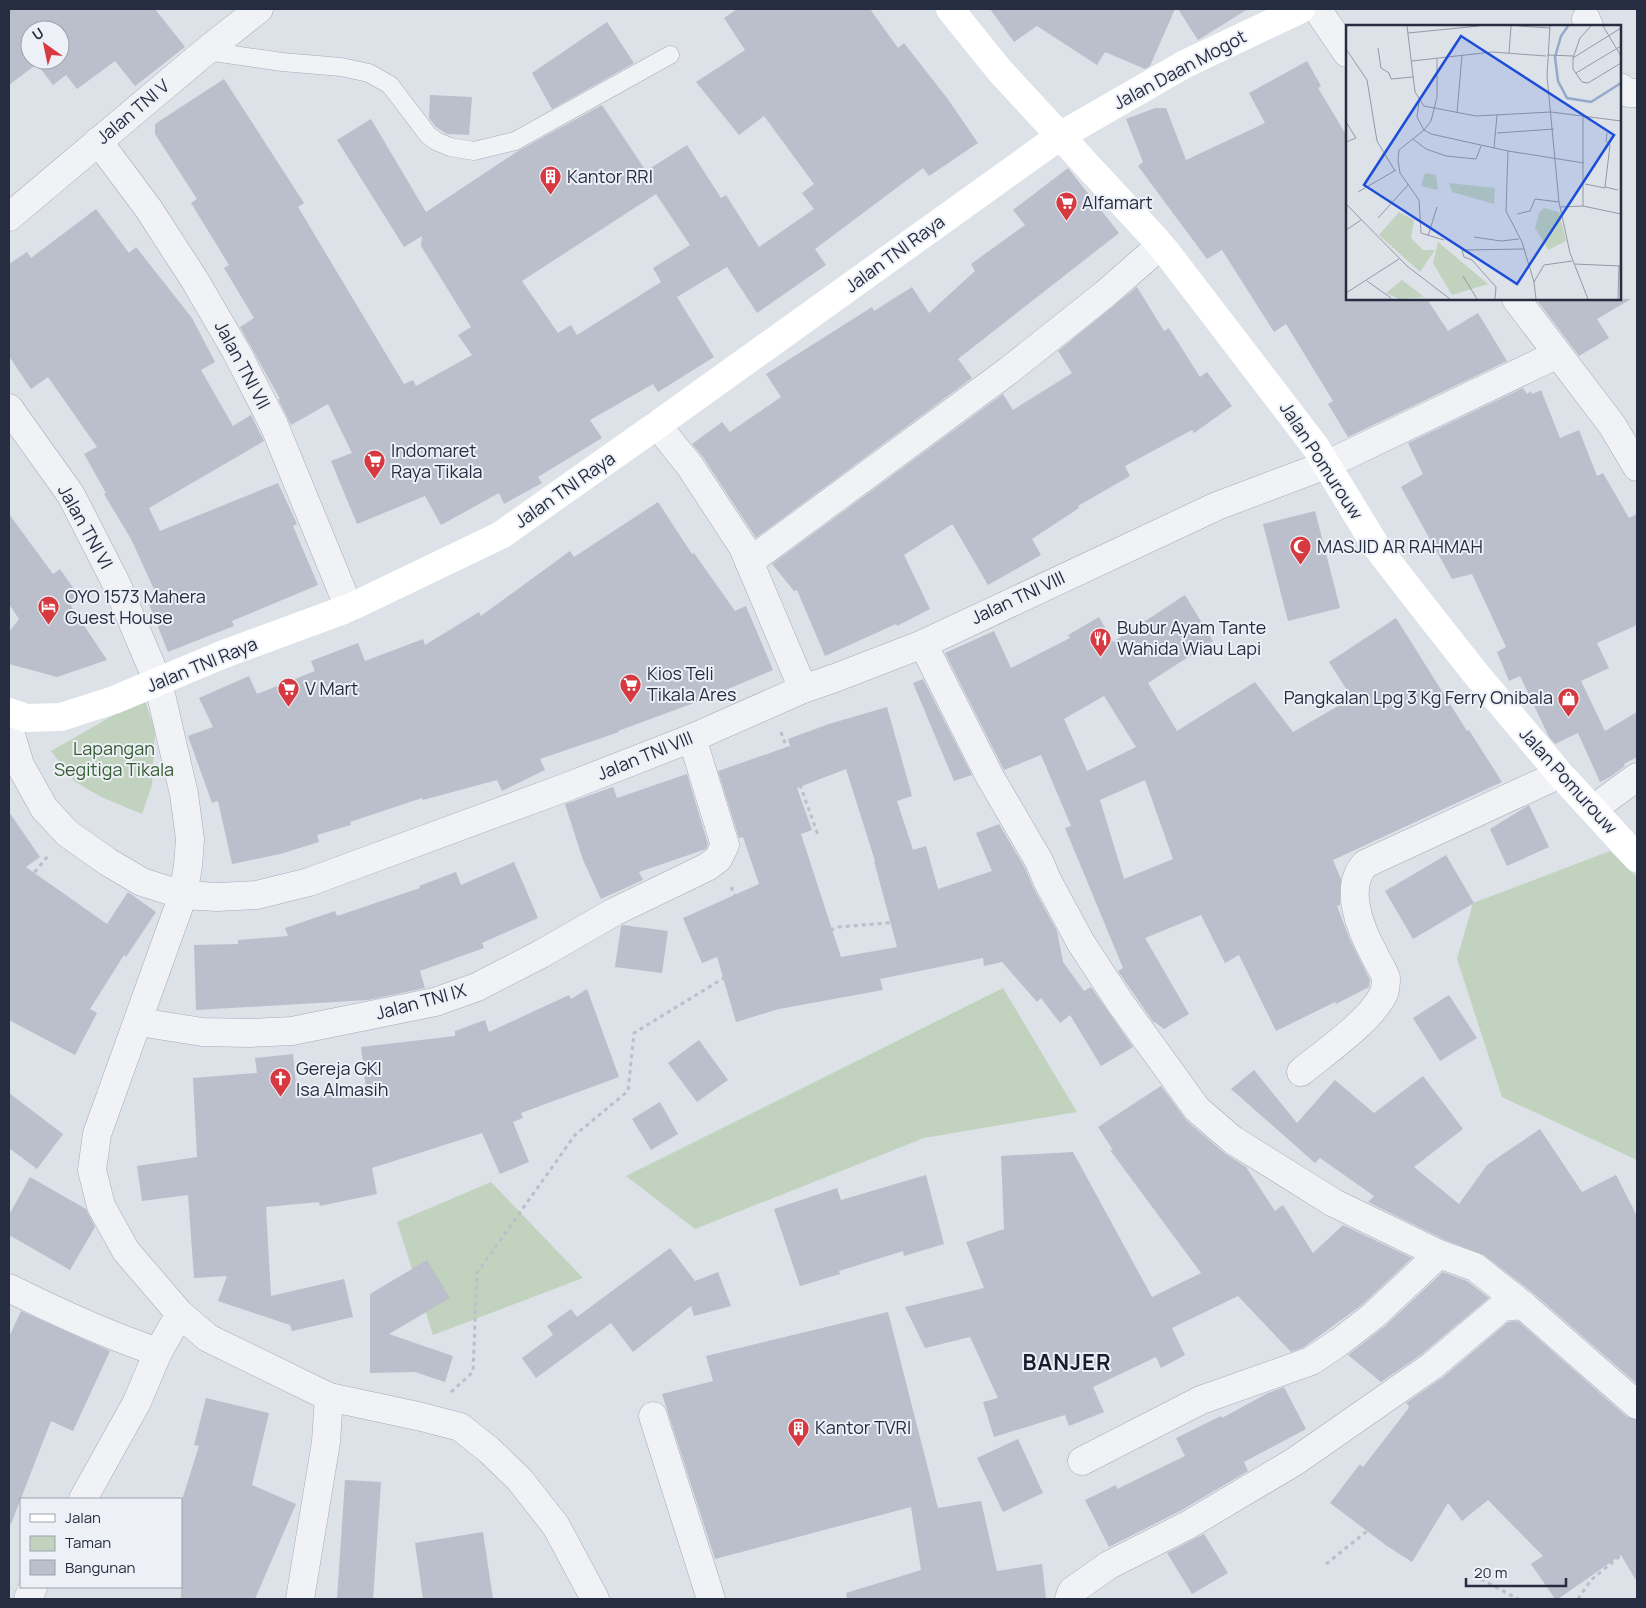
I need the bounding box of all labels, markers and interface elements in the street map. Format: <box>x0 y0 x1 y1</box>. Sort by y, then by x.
north arrow <box>20 20 70 70</box>
text: U <box>28 23 47 44</box>
street label: Jalan Daan Mogot <box>1109 24 1250 114</box>
inset map <box>1346 25 1621 300</box>
street label: Jalan TNI V <box>91 73 174 149</box>
place label: Kantor RRI <box>567 164 653 188</box>
building icon: Kantor RRI <box>539 165 563 196</box>
place label: Alfamart <box>1082 190 1153 214</box>
supermarket icon: Alfamart <box>1054 191 1078 222</box>
street label: Jalan TNI Raya <box>840 209 949 297</box>
street label: Jalan TNI VII <box>210 316 276 413</box>
street label: Jalan Pomurouw <box>1275 397 1369 524</box>
place label: Indomaret Raya Tikala <box>391 438 483 483</box>
street label: Jalan TNI Raya <box>509 446 619 533</box>
supermarket icon: Indomaret Raya Tikala <box>363 449 387 480</box>
street label: Jalan TNI VI <box>53 480 119 573</box>
place label: MASJID AR RAHMAH <box>1317 534 1483 558</box>
mosque icon: MASJID AR RAHMAH <box>1289 535 1313 566</box>
street label: Jalan TNI VIII <box>967 565 1068 629</box>
place label: OYO 1573 Mahera Guest House <box>65 584 206 629</box>
hotel icon: OYO 1573 Mahera Guest House <box>37 595 61 626</box>
place label: Bubur Ayam Tante Wahida Wiau Lapi <box>1117 615 1266 660</box>
restaurant icon: Bubur Ayam Tante Wahida Wiau Lapi <box>1089 626 1113 657</box>
street label: Jalan TNI Raya <box>143 631 261 697</box>
place label: Kios Teli Tikala Ares <box>647 661 736 706</box>
supermarket icon: Kios Teli Tikala Ares <box>619 672 643 703</box>
place label: V Mart <box>305 676 358 700</box>
supermarket icon: V Mart <box>277 677 301 708</box>
place label: Pangkalan Lpg 3 Kg Ferry Onibala <box>1284 685 1553 709</box>
shop icon: Pangkalan Lpg 3 Kg Ferry Onibala <box>1557 686 1581 717</box>
street label: Jalan Pomurouw <box>1514 722 1623 839</box>
street label: Jalan TNI VIII <box>593 725 696 785</box>
park label: Lapangan Segitiga Tikala <box>54 736 174 781</box>
street label: Jalan TNI IX <box>373 977 469 1025</box>
place label: Gereja GKI Isa Almasih <box>296 1056 388 1101</box>
church icon: Gereja GKI Isa Almasih <box>268 1067 292 1098</box>
district label: BANJER <box>1023 1347 1111 1377</box>
place label: Kantor TVRI <box>815 1415 911 1439</box>
building icon: Kantor TVRI <box>787 1416 811 1447</box>
legend <box>20 1498 182 1588</box>
text: Jalan <box>65 1507 101 1528</box>
text: Taman <box>65 1532 111 1553</box>
scale bar <box>1466 1556 1566 1588</box>
text: Bangunan <box>65 1557 135 1578</box>
text: 20 m <box>1474 1562 1507 1583</box>

